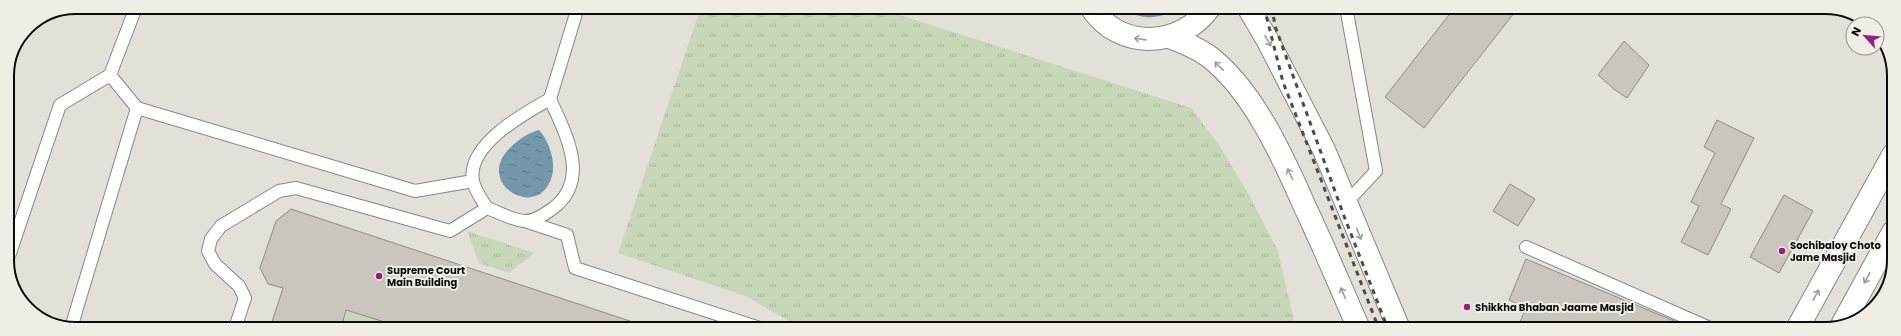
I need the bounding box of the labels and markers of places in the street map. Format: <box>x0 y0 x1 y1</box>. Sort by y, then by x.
place label: Sochibaloy Choto Jame Masjid <box>1790 238 1881 265</box>
marker: Sochibaloy Choto Jame Masjid <box>1777 246 1787 256</box>
place label: Supreme Court Main Building <box>387 263 465 290</box>
marker: Supreme Court Main Building <box>374 271 384 281</box>
place label: Shikkha Bhaban Jaame Masjid <box>1475 300 1634 315</box>
marker: Shikkha Bhaban Jaame Masjid <box>1462 302 1472 312</box>

